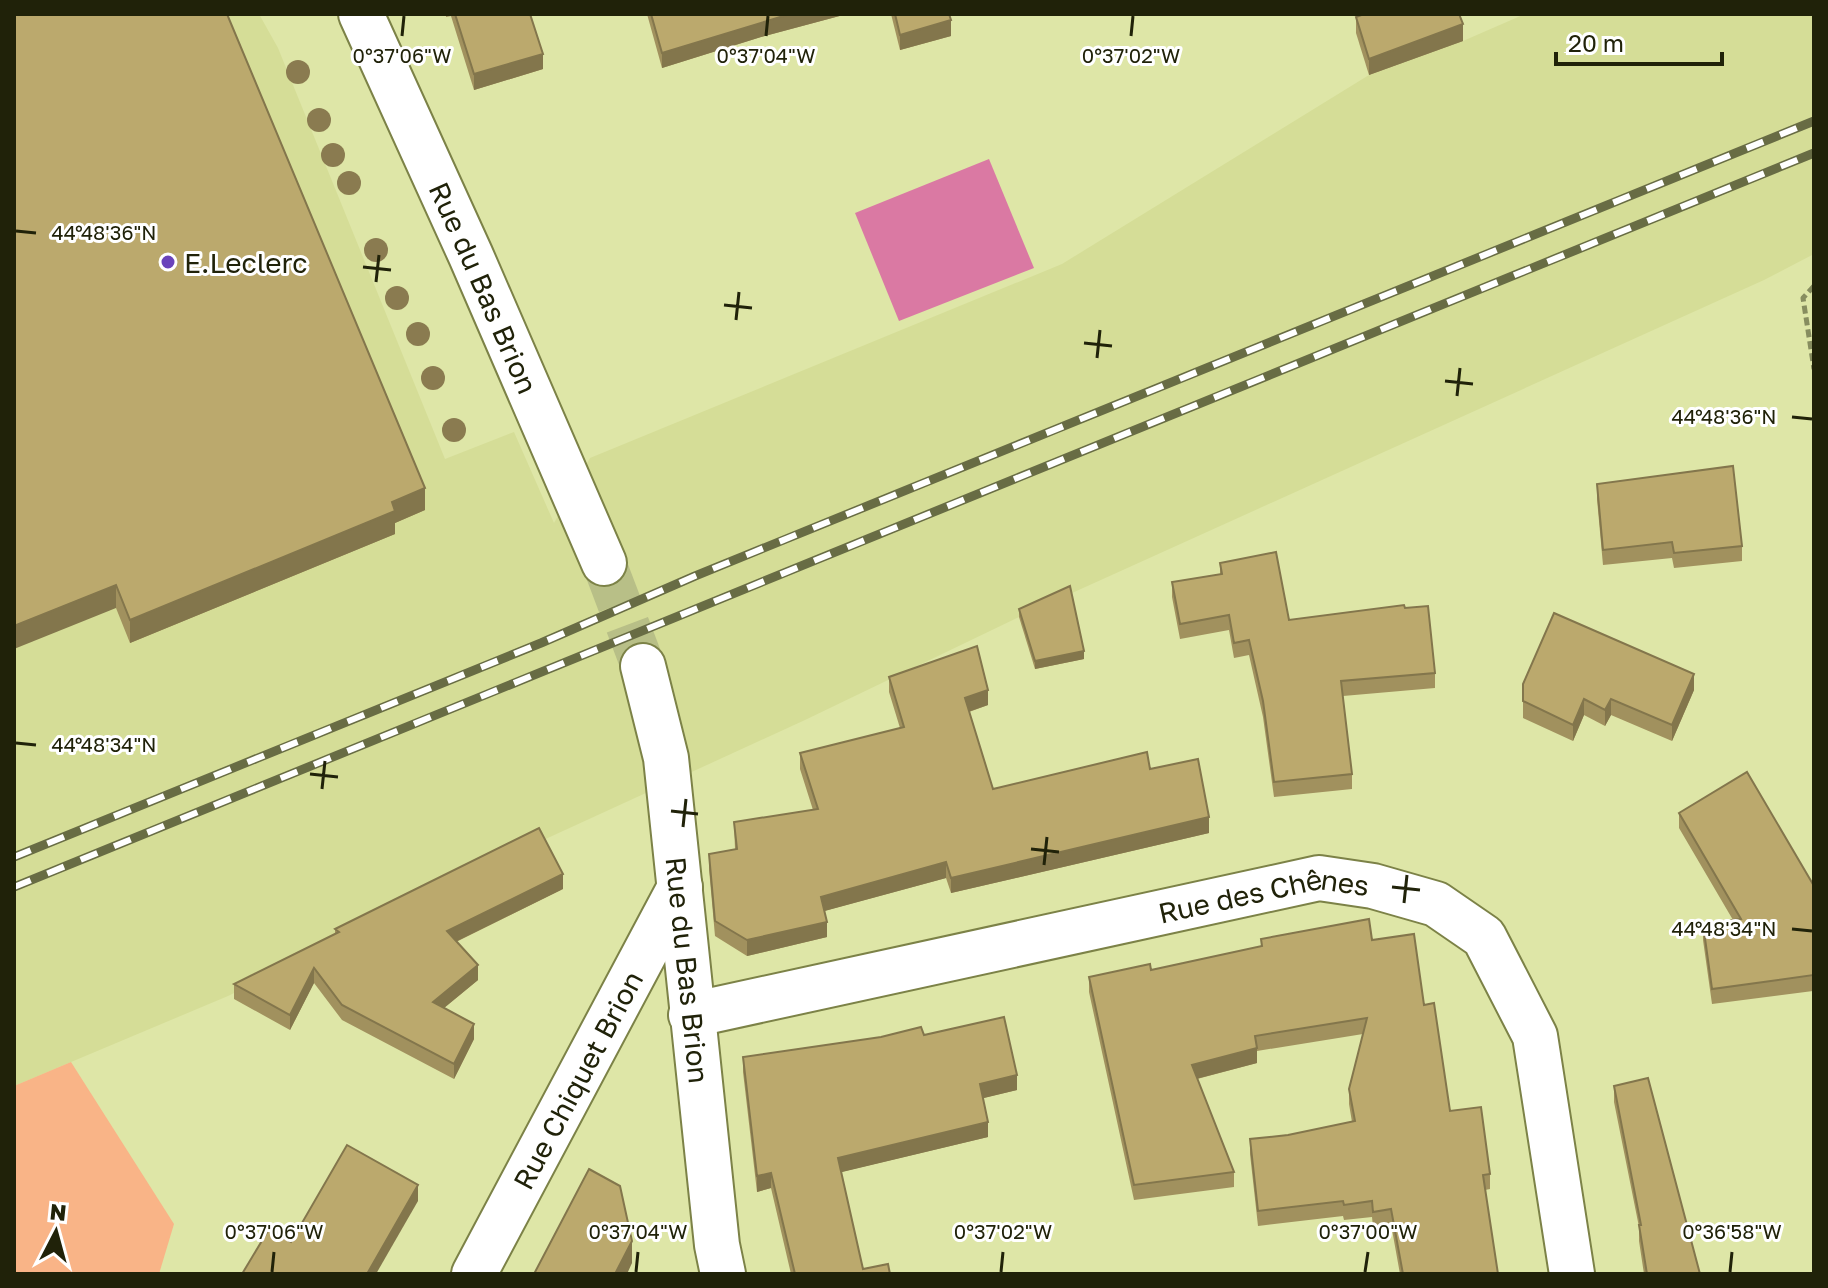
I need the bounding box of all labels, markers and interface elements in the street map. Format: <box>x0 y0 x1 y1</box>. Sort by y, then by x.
scale bar <box>1556 16 1722 66</box>
text: 20 m <box>1568 28 1624 57</box>
text: 0°37'06"W <box>353 43 451 67</box>
text: 0°37'04"W <box>717 43 815 67</box>
text: 0°37'02"W <box>1082 43 1180 67</box>
street label: Rue du Bas Brion <box>423 177 545 398</box>
text: 44°48'36"N <box>52 220 157 244</box>
place label: E.Leclerc <box>184 246 307 279</box>
marker: E.Leclerc <box>159 253 177 271</box>
text: 44°48'36"N <box>1672 404 1777 428</box>
text: 44°48'34"N <box>51 732 157 756</box>
street label: Rue du Bas Brion <box>660 855 716 1085</box>
street label: Rue des Chênes <box>1155 861 1372 929</box>
text: 44°48'34"N <box>1671 916 1777 940</box>
street label: Rue Chiquet Brion <box>506 965 649 1195</box>
north arrow <box>16 1192 96 1272</box>
text: N <box>48 1197 68 1226</box>
text: 0°37'06"W <box>225 1219 323 1243</box>
text: 0°37'04"W <box>589 1219 687 1243</box>
text: 0°37'02"W <box>954 1219 1052 1243</box>
text: 0°37'00"W <box>1318 1219 1418 1243</box>
text: 0°36'58"W <box>1682 1219 1782 1243</box>

